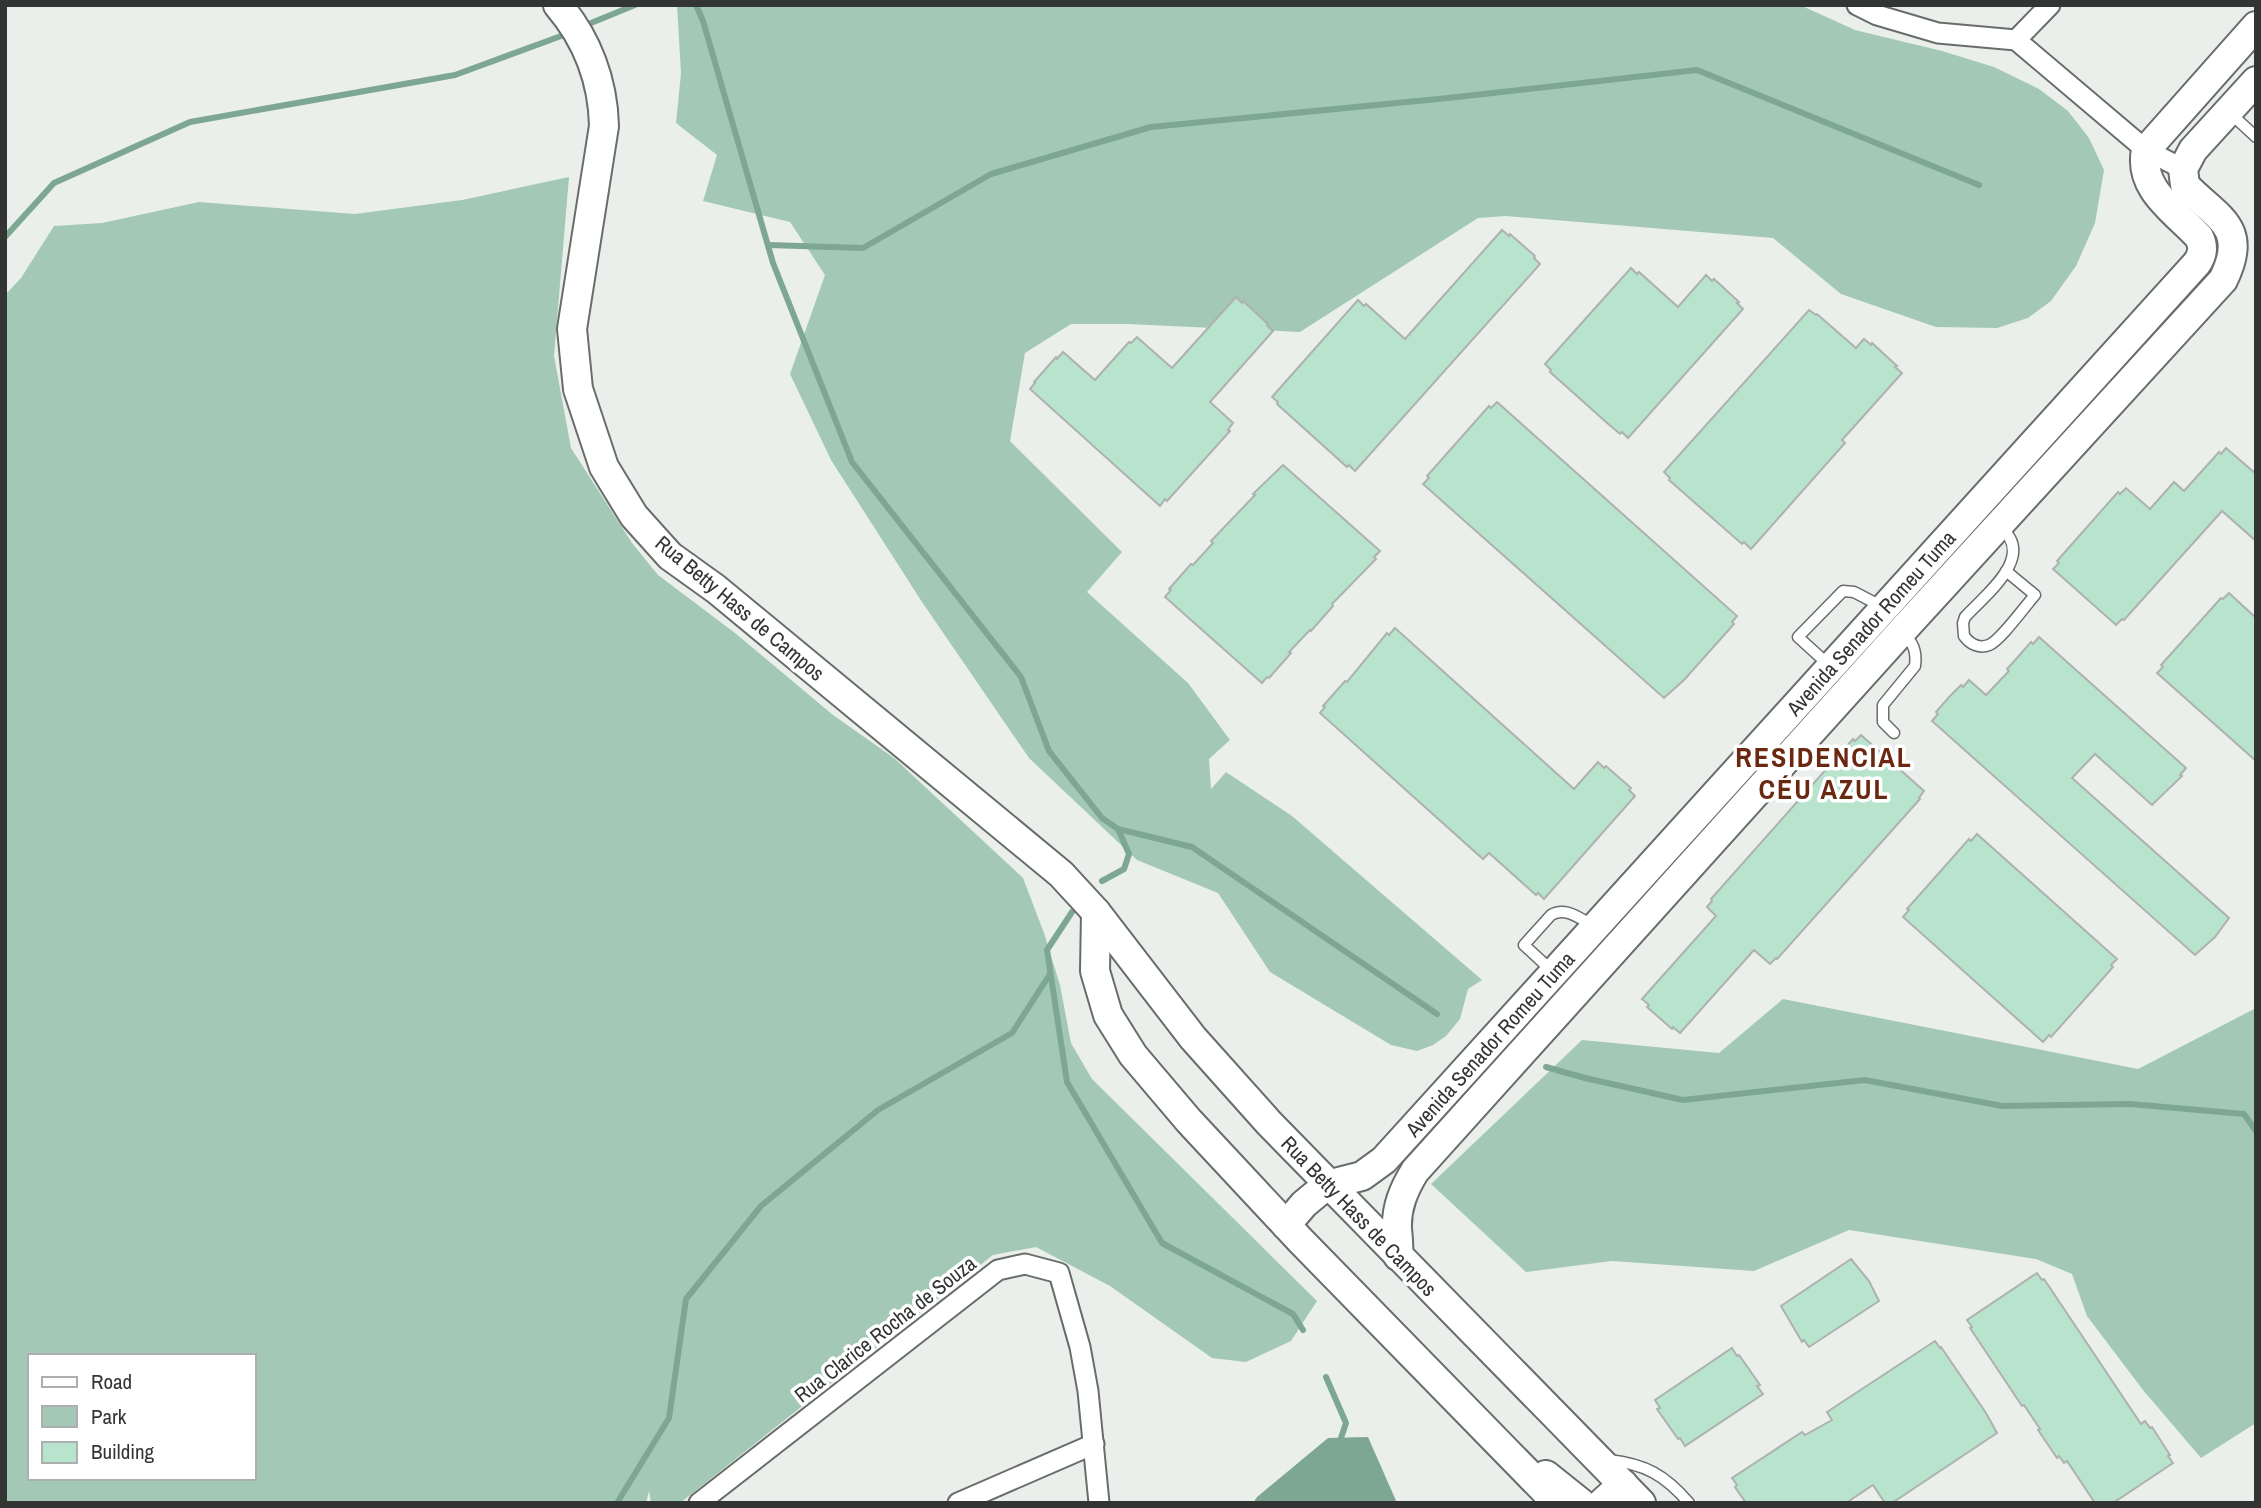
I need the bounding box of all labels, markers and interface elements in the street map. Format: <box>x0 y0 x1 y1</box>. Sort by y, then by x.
street label: Avenida Senador Romeu Tuma <box>1779 524 1962 723</box>
street label: Rua Betty Hass de Campos <box>649 529 831 687</box>
district label: RESIDENCIAL CÉU AZUL <box>1735 738 1913 808</box>
street label: Avenida Senador Romeu Tuma <box>1398 945 1581 1144</box>
street label: Rua Betty Hass de Campos <box>1275 1130 1443 1302</box>
street label: Rua Clarice Rocha de Souza <box>788 1249 982 1409</box>
legend <box>28 1354 256 1480</box>
text: Road <box>91 1367 132 1396</box>
text: Park <box>91 1402 127 1431</box>
text: Building <box>91 1437 155 1466</box>

